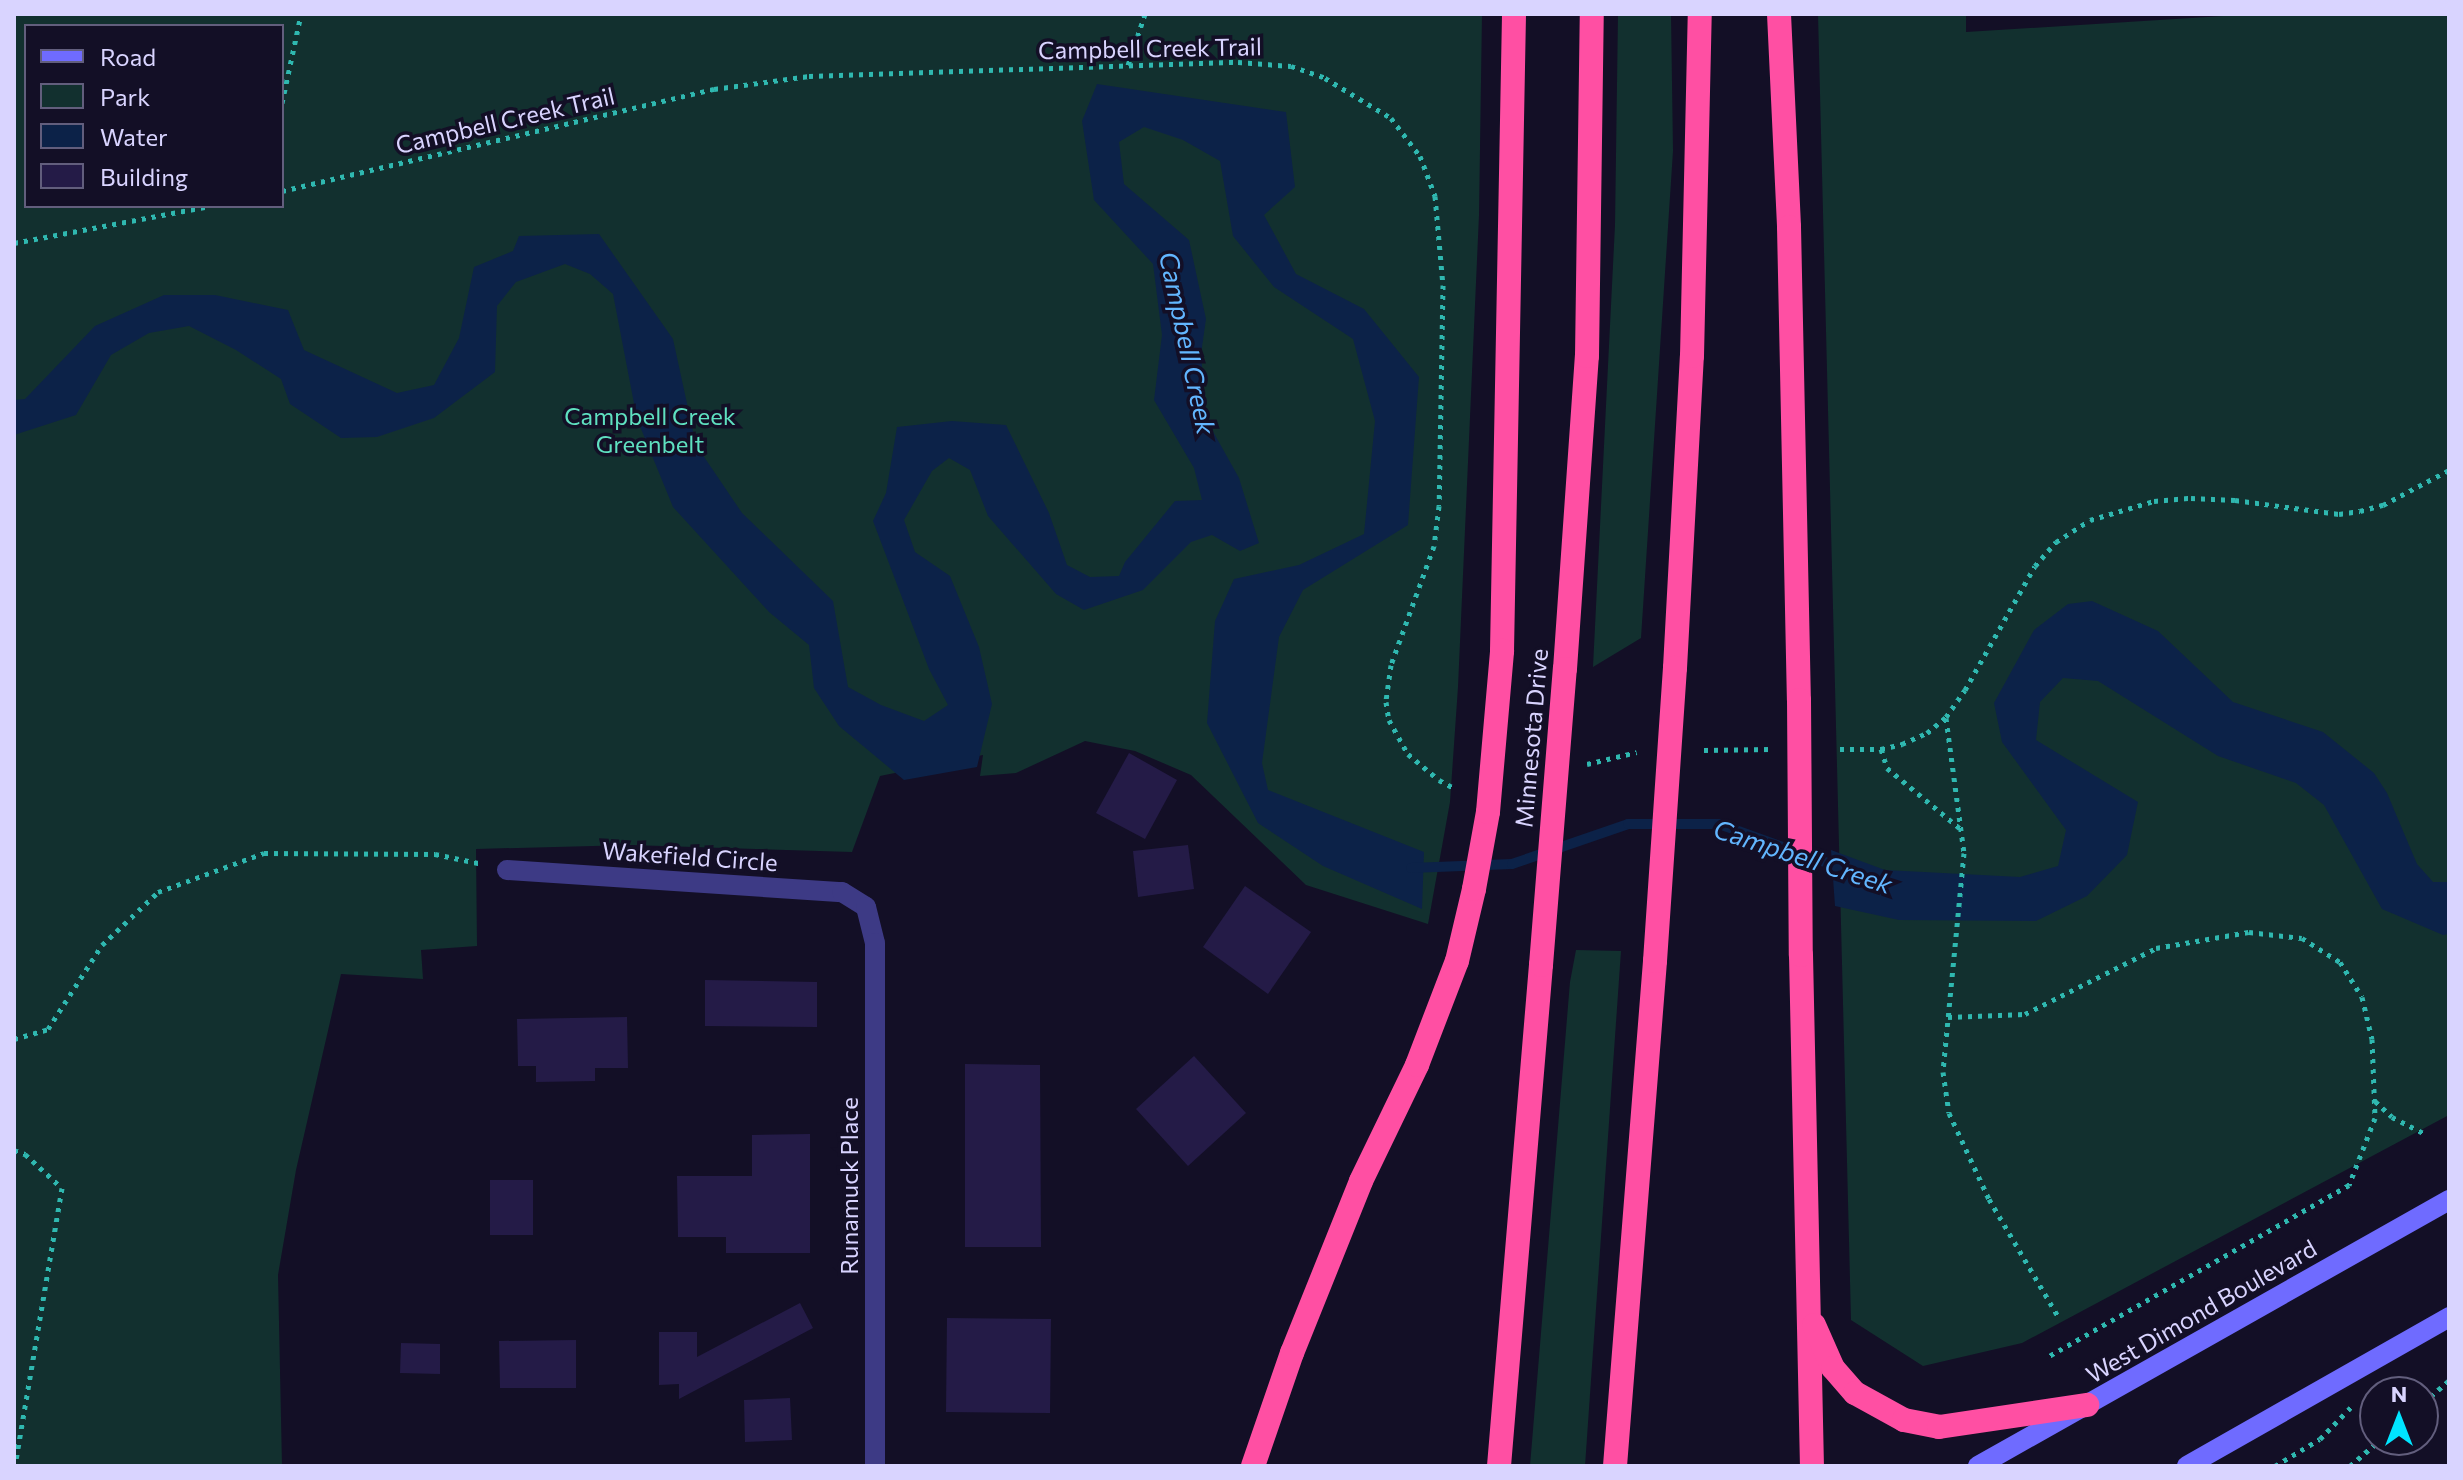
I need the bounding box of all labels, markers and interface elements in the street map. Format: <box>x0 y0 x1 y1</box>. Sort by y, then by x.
legend <box>24 24 284 208</box>
street label: Campbell Creek Trail <box>1038 32 1262 64</box>
text: Road <box>100 42 156 71</box>
street label: Campbell Creek Trail <box>393 81 617 159</box>
text: Park <box>100 82 150 111</box>
text: Water <box>100 122 168 151</box>
text: Building <box>100 162 188 191</box>
water label: Campbell Creek <box>1153 249 1223 437</box>
park label: Campbell Creek Greenbelt <box>564 402 736 458</box>
street label: Minnesota Drive <box>1509 647 1553 829</box>
water label: Campbell Creek <box>1710 812 1896 900</box>
street label: Wakefield Circle <box>601 835 779 877</box>
street label: Runamuck Place <box>835 1097 863 1275</box>
street label: West Dimond Boulevard <box>2081 1233 2321 1389</box>
north arrow <box>2359 1376 2439 1456</box>
text: N <box>2391 1380 2407 1407</box>

